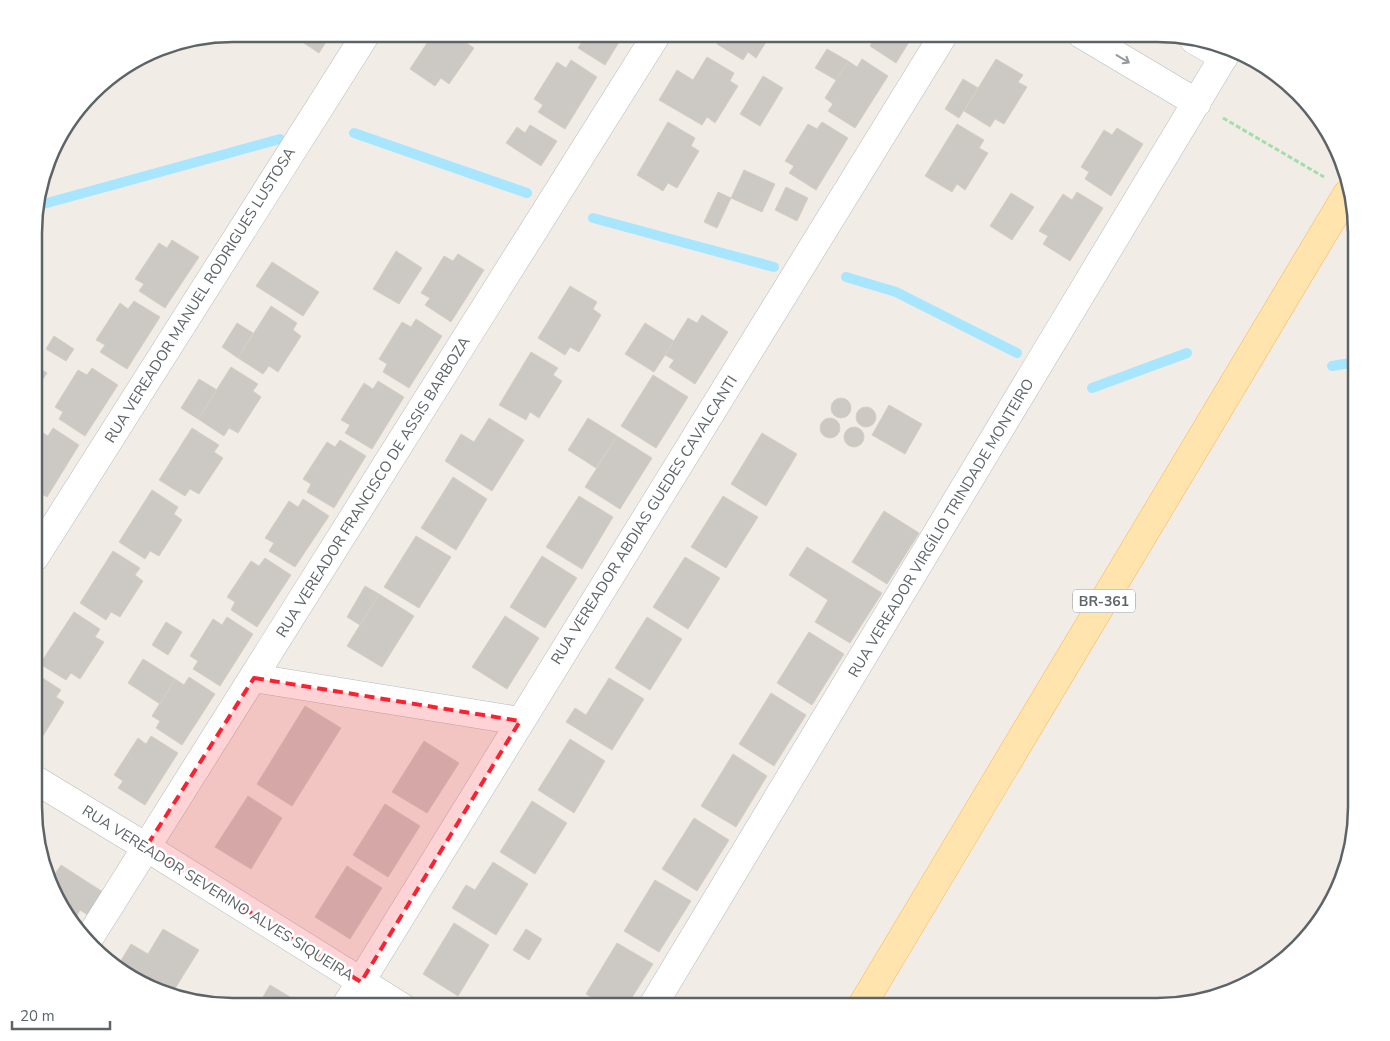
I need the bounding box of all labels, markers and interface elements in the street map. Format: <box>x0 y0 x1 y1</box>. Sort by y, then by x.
one-way arrow <box>1116 54 1131 64</box>
street label: RUA VEREADOR MANUEL RODRIGUES LUSTOSA <box>100 143 300 447</box>
street label: RUA VEREADOR FRANCISCO DE ASSIS BARBOZA <box>271 333 475 641</box>
street label: RUA VEREADOR ABDIAS GUEDES CAVALCANTI <box>546 372 742 668</box>
street label: RUA VEREADOR VIRGÍLIO TRINDADE MONTEIRO <box>844 375 1038 681</box>
road number: BR-361 <box>1073 590 1135 612</box>
street label: RUA VEREADOR SEVERINO ALVES SIQUEIRA <box>78 801 358 985</box>
scale bar <box>12 998 110 1030</box>
text: 20 m <box>20 1006 55 1026</box>

